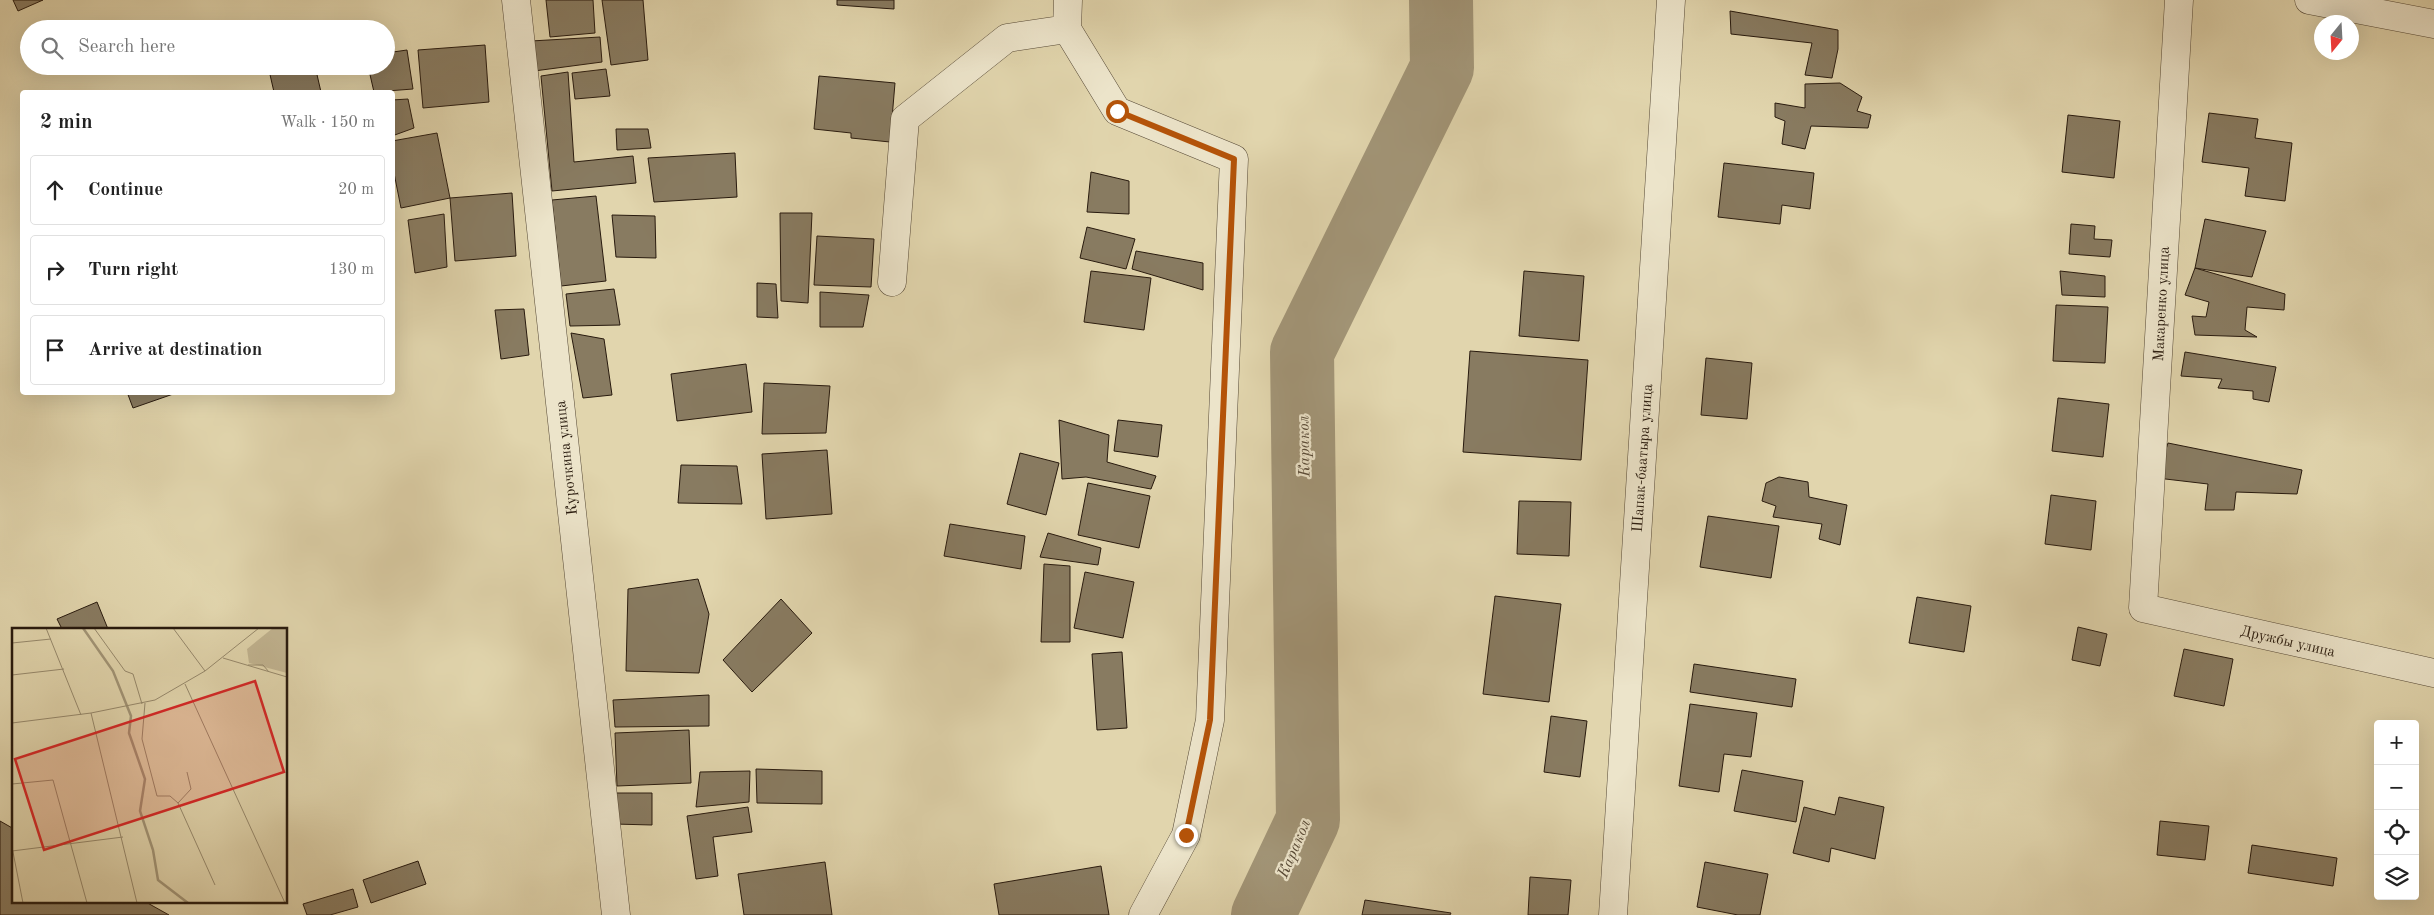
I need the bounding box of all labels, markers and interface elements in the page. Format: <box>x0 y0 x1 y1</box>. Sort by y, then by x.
north arrow <box>2314 15 2359 60</box>
search box <box>20 20 395 75</box>
icon: search <box>38 34 66 62</box>
text: Search here <box>78 38 175 57</box>
route start <box>1106 100 1129 123</box>
text: 2 min <box>40 112 93 133</box>
text: Walk · 150 m <box>280 115 375 131</box>
icon: ahead <box>41 176 69 204</box>
text: Continue <box>88 181 163 200</box>
text: 20 m <box>338 182 374 198</box>
street label: Макаренко улица <box>2152 246 2173 362</box>
icon: right <box>41 256 69 284</box>
text: Turn right <box>88 261 178 280</box>
text: 130 m <box>329 262 374 278</box>
icon: arrive <box>41 336 69 364</box>
text: Arrive at destination <box>88 341 262 360</box>
street label: Шапак-баатыра улица <box>1631 383 1656 533</box>
street label: Курочкина улица <box>554 399 581 516</box>
water label: Каракол <box>1296 415 1314 478</box>
street label: Дружбы улица <box>2239 624 2337 661</box>
inset map <box>12 628 288 902</box>
map controls <box>2374 720 2419 900</box>
button: + <box>2374 720 2419 765</box>
button: − <box>2374 765 2419 810</box>
button: locate <box>2374 810 2419 855</box>
water label: Каракол <box>1275 817 1314 881</box>
route end <box>1175 824 1198 847</box>
button: layers <box>2374 855 2419 900</box>

